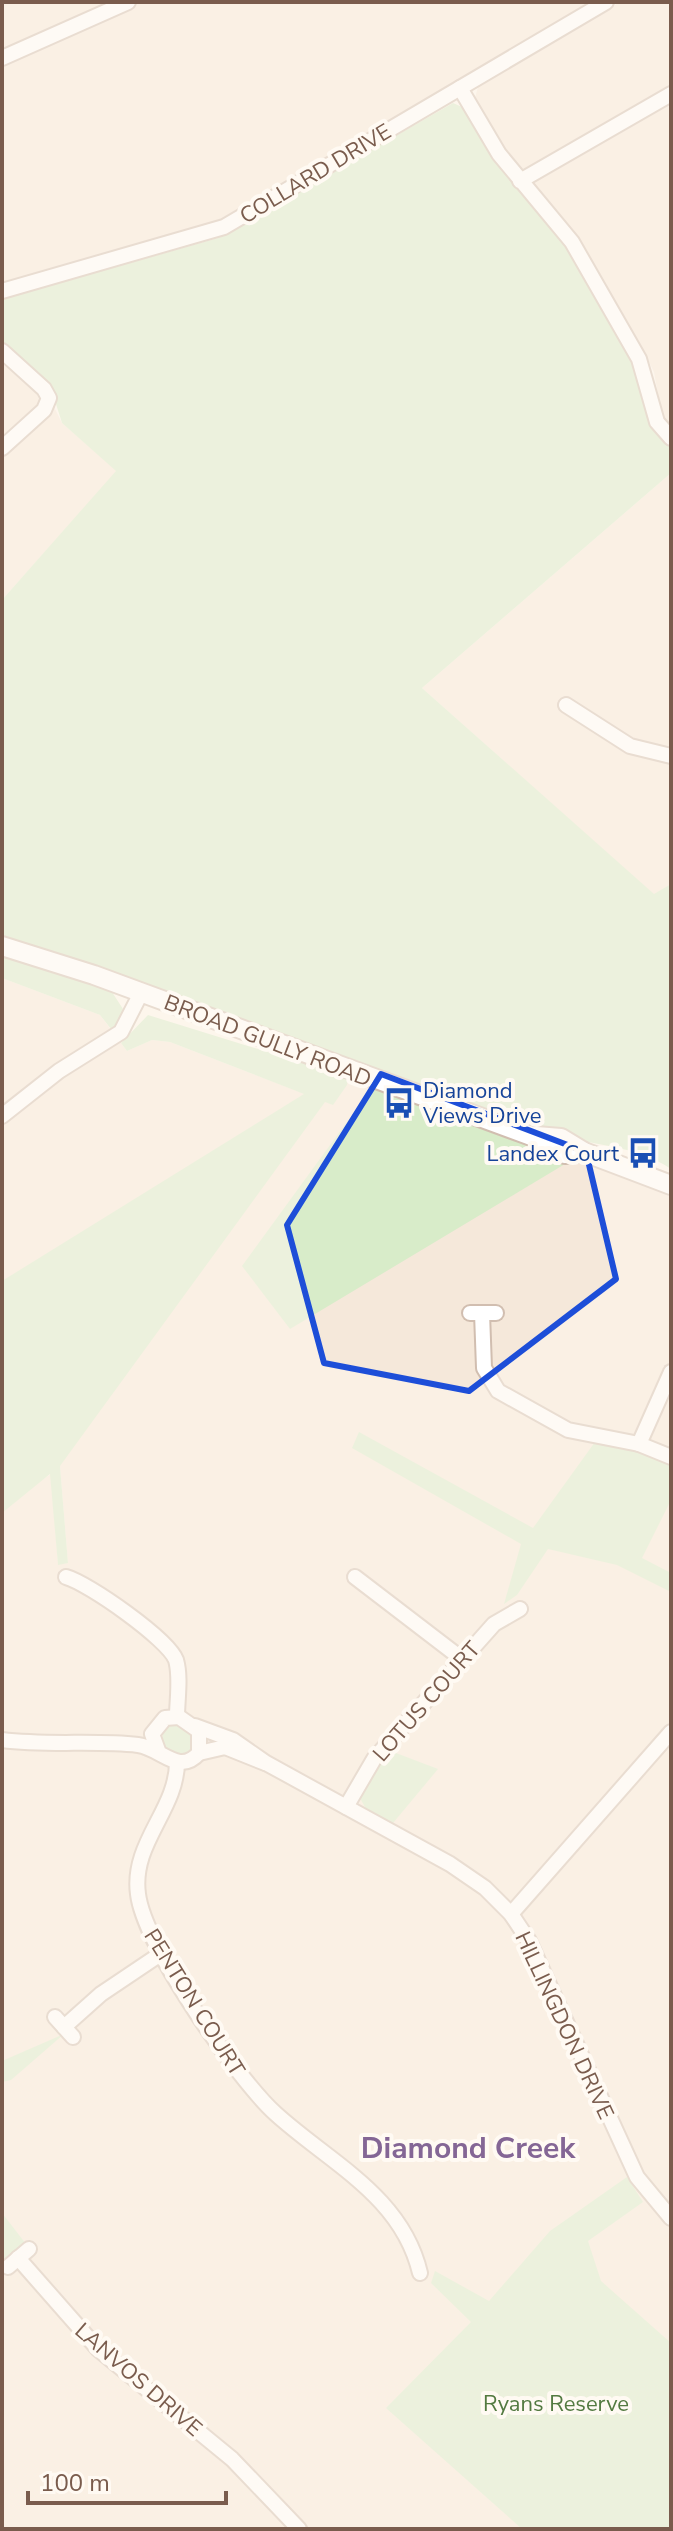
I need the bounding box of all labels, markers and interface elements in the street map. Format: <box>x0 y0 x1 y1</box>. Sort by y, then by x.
street label: COLLARD DRIVE <box>234 117 397 231</box>
street label: BROAD GULLY ROAD <box>160 988 376 1094</box>
place label: Diamond Views Drive <box>422 1076 542 1131</box>
bus stop icon: Diamond Views Drive <box>382 1086 416 1120</box>
bus stop icon: Landex Court <box>626 1136 660 1170</box>
place label: Landex Court <box>486 1139 619 1169</box>
street label: LOTUS COURT <box>366 1635 488 1768</box>
street label: PENTON COURT <box>137 1923 252 2083</box>
street label: HILLINGDON DRIVE <box>507 1927 621 2124</box>
district label: Diamond Creek <box>361 2128 576 2169</box>
street label: LANVOS DRIVE <box>68 2316 208 2443</box>
park label: Ryans Reserve <box>483 2389 629 2419</box>
scale bar <box>28 2455 226 2505</box>
text: 100 m <box>40 2467 110 2499</box>

